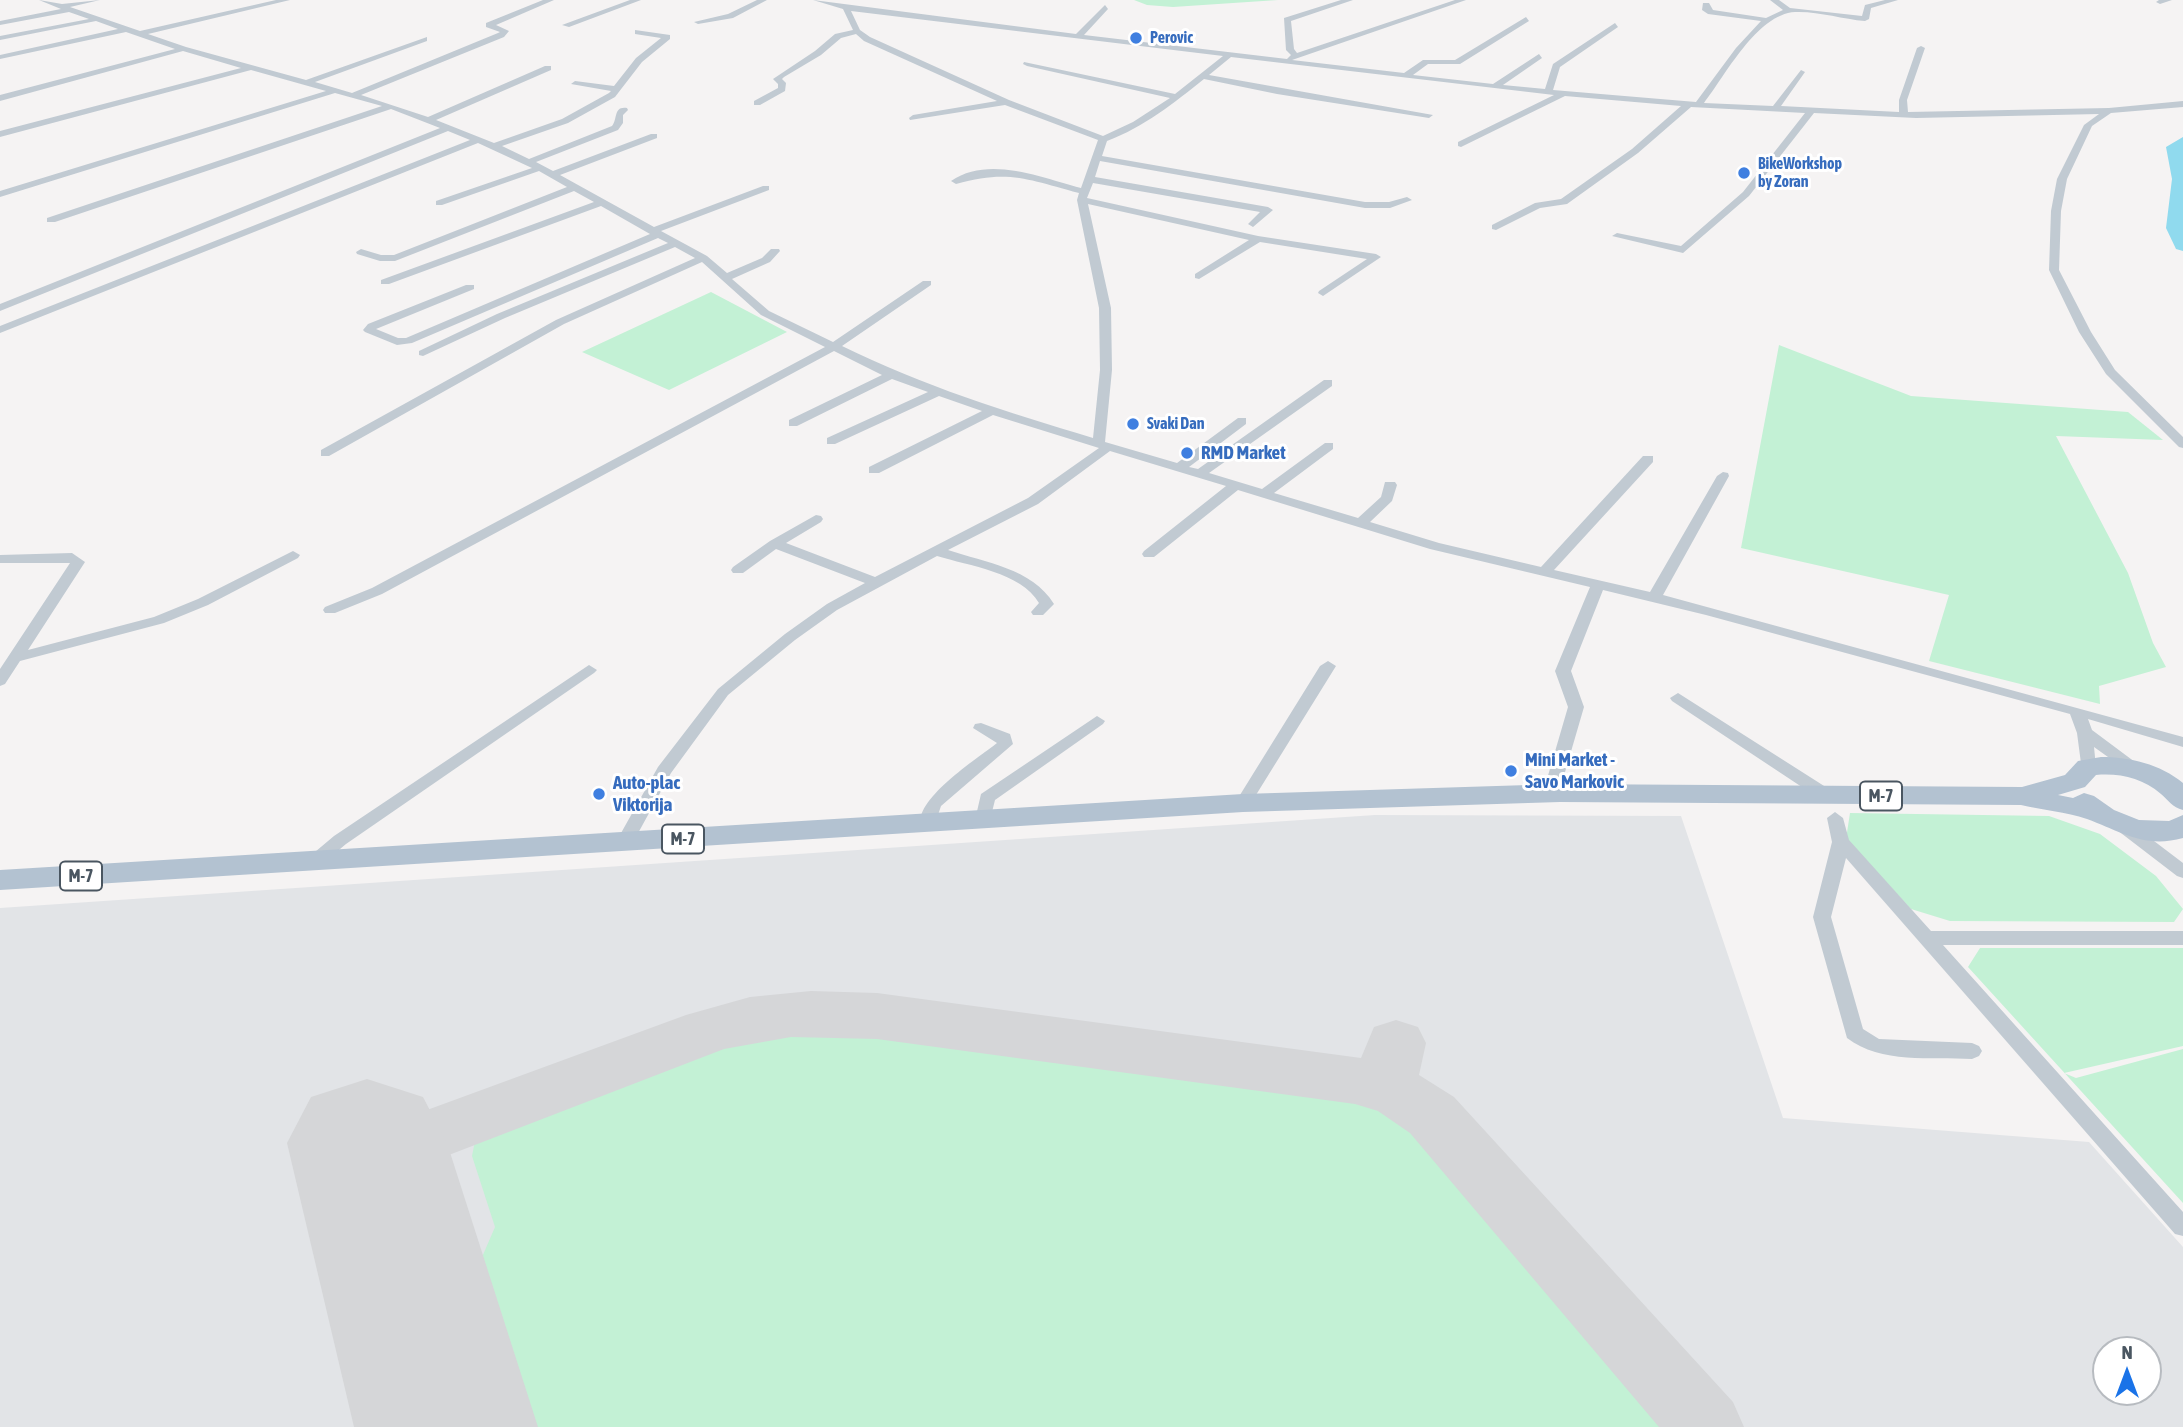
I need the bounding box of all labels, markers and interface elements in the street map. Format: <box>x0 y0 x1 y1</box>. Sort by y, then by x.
place label: Perovic <box>1150 28 1193 48</box>
marker: Perovic <box>1128 30 1144 46</box>
place label: BikeWorkshop by Zoran <box>1758 154 1842 192</box>
marker: BikeWorkshop by Zoran <box>1736 165 1752 181</box>
place label: Svaki Dan <box>1147 414 1204 434</box>
marker: Svaki Dan <box>1125 416 1141 432</box>
place label: RMD Market <box>1201 442 1286 464</box>
marker: RMD Market <box>1179 445 1195 461</box>
place label: Mini Market - Savo Markovic <box>1525 749 1624 793</box>
marker: Mini Market - Savo Markovic <box>1503 763 1519 779</box>
place label: Auto-plac Viktorija <box>613 772 680 816</box>
road number: M-7 <box>1860 782 1902 810</box>
marker: Auto-plac Viktorija <box>591 786 607 802</box>
road number: M-7 <box>662 824 704 854</box>
road number: M-7 <box>60 862 102 890</box>
north arrow <box>2092 1336 2162 1406</box>
text: N <box>2121 1341 2133 1363</box>

